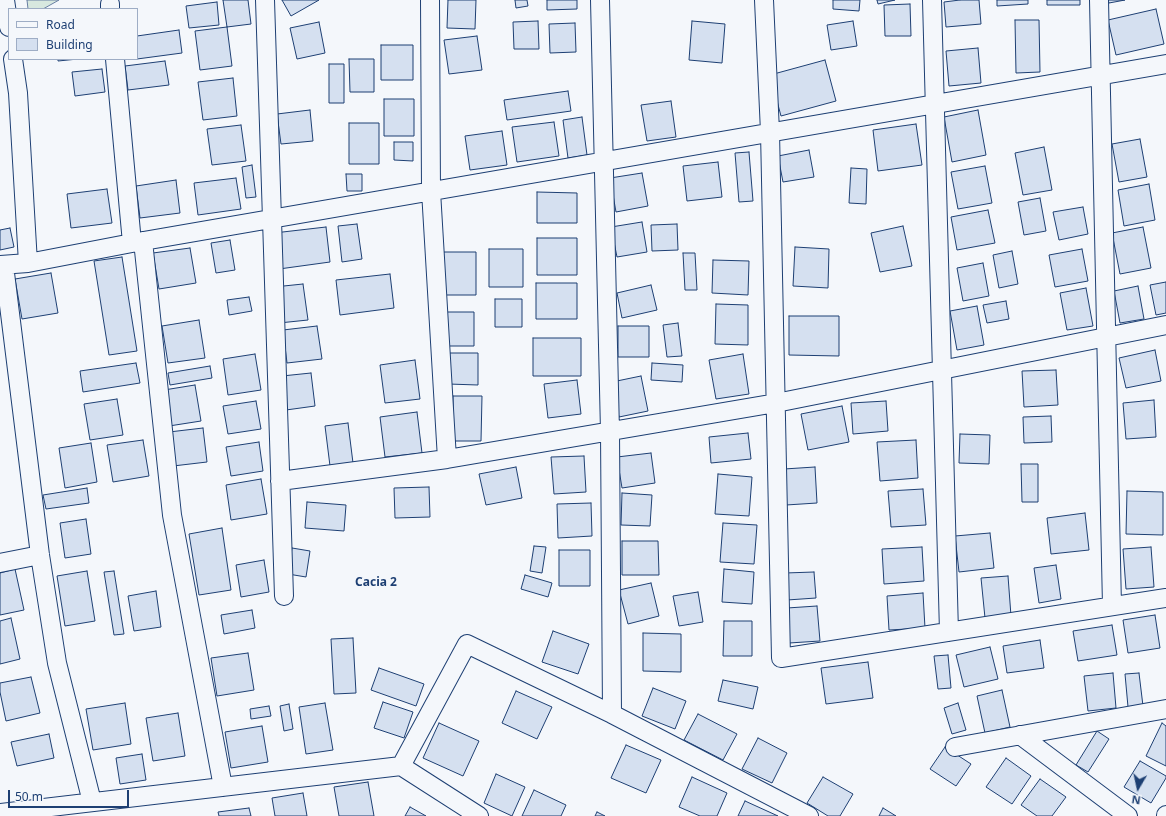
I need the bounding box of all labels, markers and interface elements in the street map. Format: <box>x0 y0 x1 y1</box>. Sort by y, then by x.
legend <box>8 8 138 60</box>
text: Road <box>46 16 75 33</box>
text: Building <box>46 36 93 53</box>
district label: Cacia 2 <box>355 576 397 590</box>
north arrow <box>1118 768 1158 808</box>
scale bar <box>10 782 131 808</box>
text: 50 m <box>15 788 43 805</box>
text: N <box>1130 792 1142 808</box>

